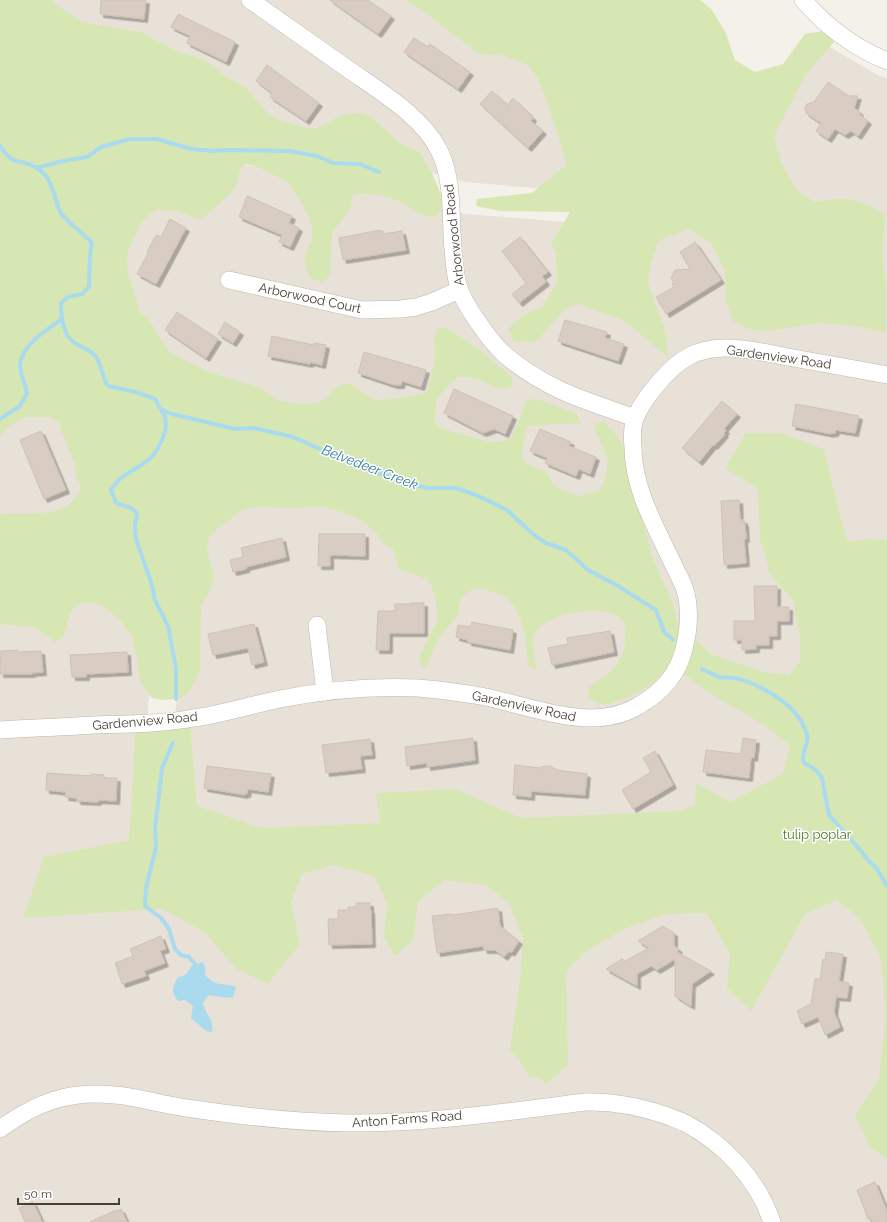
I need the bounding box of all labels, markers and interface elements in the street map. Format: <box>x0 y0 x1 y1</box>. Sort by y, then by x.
street label: Arborwood Road <box>441 183 467 287</box>
street label: Arborwood Court <box>257 280 363 316</box>
street label: Gardenview Road <box>726 342 832 372</box>
water label: Belvedeer Creek <box>320 441 421 493</box>
street label: Gardenview Road <box>471 688 577 724</box>
street label: Gardenview Road <box>92 709 198 733</box>
park label: tulip poplar <box>783 827 852 842</box>
street label: Anton Farms Road <box>351 1108 463 1130</box>
scale bar <box>18 1180 119 1206</box>
text: 50 m <box>24 1187 52 1201</box>

